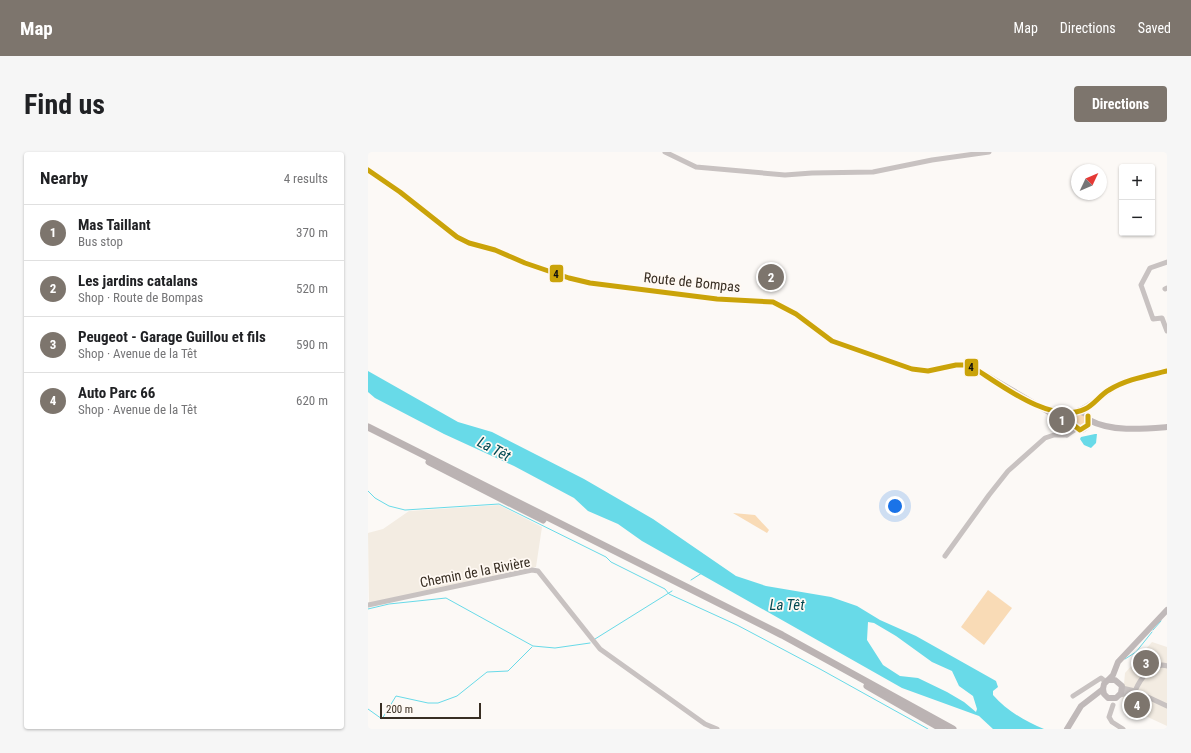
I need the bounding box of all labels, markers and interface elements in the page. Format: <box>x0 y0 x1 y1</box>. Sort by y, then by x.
text: Map <box>20 17 53 40</box>
text: Map <box>1014 20 1038 36</box>
text: Directions <box>1060 20 1116 36</box>
text: Saved <box>1138 20 1171 36</box>
button: Directions <box>1074 86 1167 122</box>
text: Find us <box>24 88 105 121</box>
north arrow <box>1071 164 1107 200</box>
map controls <box>1119 164 1155 236</box>
button: + <box>1119 164 1155 200</box>
text: Nearby <box>40 168 88 188</box>
text: 4 results <box>284 171 328 186</box>
button: − <box>1119 200 1155 236</box>
text: Mas Taillant <box>78 216 151 234</box>
text: 1 <box>50 225 56 240</box>
text: 370 m <box>296 225 328 240</box>
text: Bus stop <box>78 234 123 249</box>
pin: 2 <box>758 262 784 292</box>
line badge: 4 <box>549 264 564 283</box>
text: 4 <box>553 268 559 281</box>
street label: Route de Bompas <box>643 269 741 295</box>
text: Les jardins catalans <box>78 272 198 290</box>
text: 2 <box>50 281 56 296</box>
text: 520 m <box>296 281 328 296</box>
text: Shop · Route de Bompas <box>78 290 203 305</box>
text: Peugeot - Garage Guillou et fils <box>78 328 266 346</box>
text: 3 <box>50 337 56 352</box>
text: 590 m <box>296 337 328 352</box>
text: Shop · Avenue de la Têt <box>78 346 197 361</box>
line badge: 4 <box>964 358 979 377</box>
text: 4 <box>968 361 974 374</box>
text: Auto Parc 66 <box>78 384 155 402</box>
text: 4 <box>50 393 56 408</box>
text: 620 m <box>296 393 328 408</box>
text: Shop · Avenue de la Têt <box>78 402 197 417</box>
pin: 1 <box>1049 405 1075 435</box>
water label: La Têt <box>474 433 514 465</box>
your location <box>885 496 905 516</box>
street label: Chemin de la Rivière <box>419 553 532 591</box>
water label: La Têt <box>770 596 805 614</box>
pin: 3 <box>1133 648 1159 678</box>
pin: 4 <box>1124 690 1150 720</box>
scale bar <box>380 701 481 720</box>
text: 200 m <box>386 703 413 716</box>

